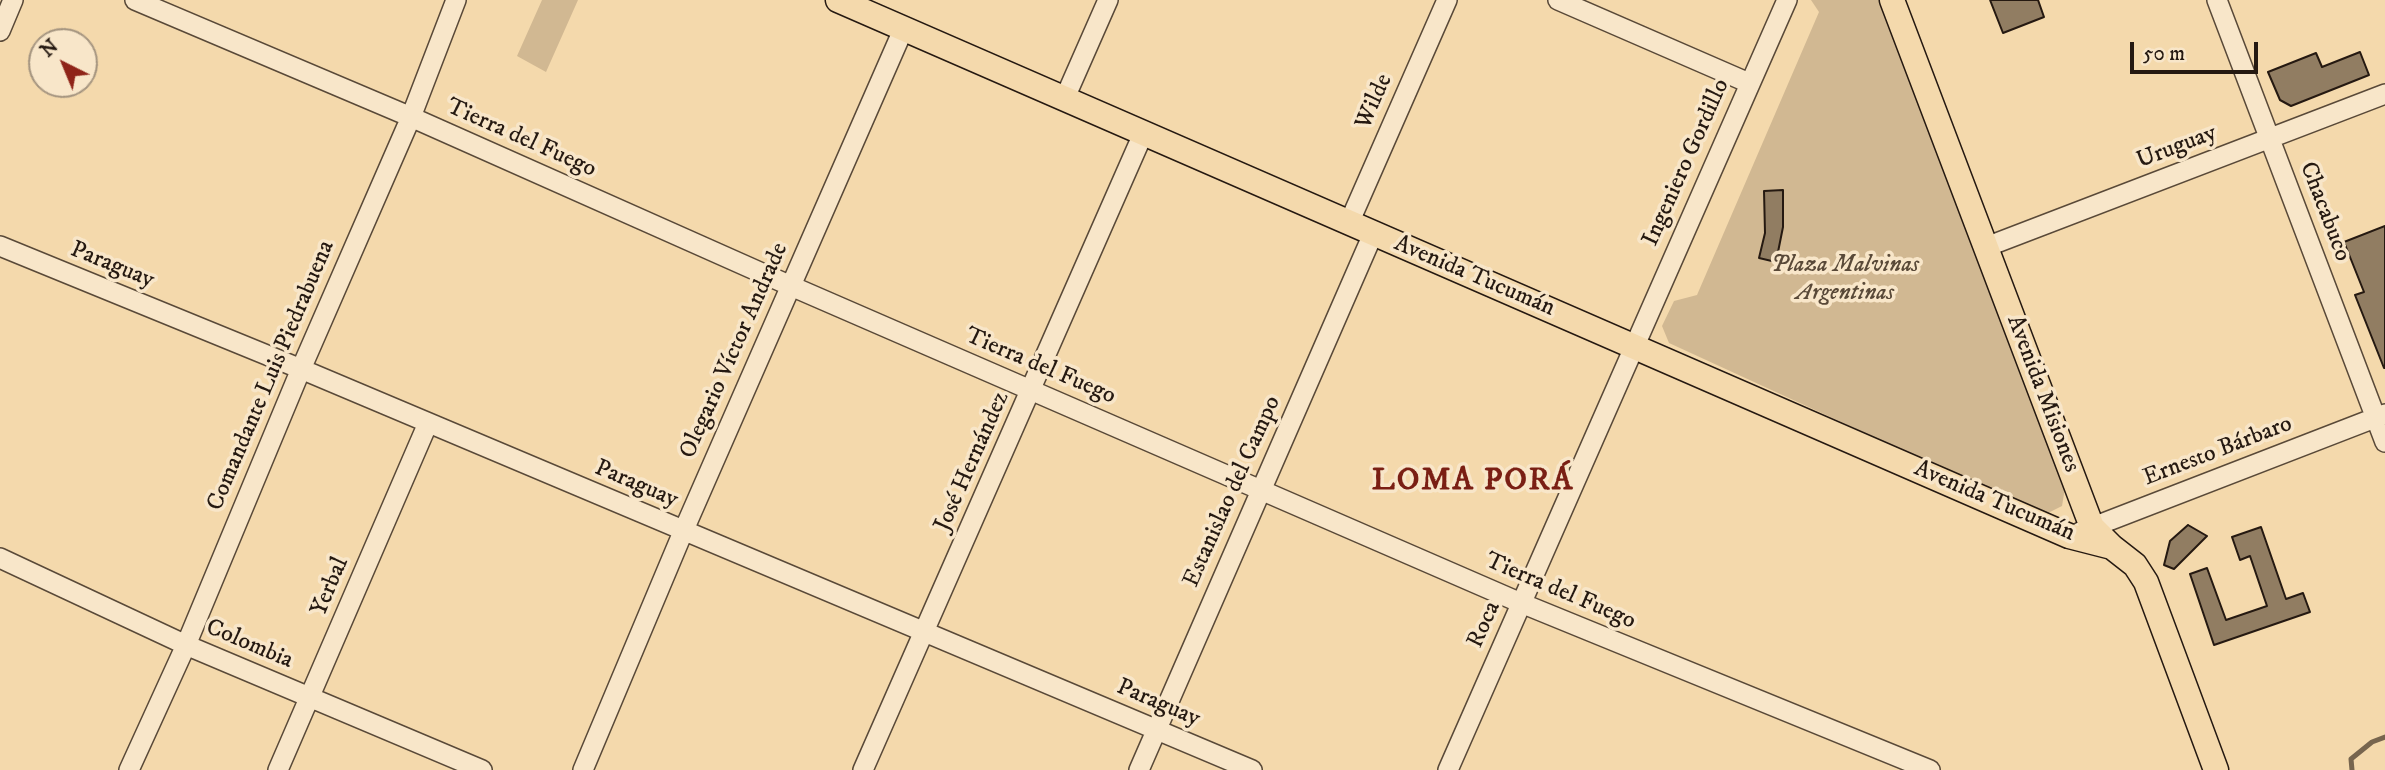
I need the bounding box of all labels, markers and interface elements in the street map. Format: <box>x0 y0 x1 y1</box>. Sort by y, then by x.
north arrow <box>28 28 98 98</box>
scale bar <box>2133 28 2261 72</box>
text: N <box>36 35 63 62</box>
text: 50 m <box>2143 41 2185 67</box>
street label: Wilde <box>1350 70 1400 134</box>
street label: Ingeniero Gordillo <box>1637 75 1737 251</box>
street label: Tierra del Fuego <box>442 93 600 185</box>
street label: Uruguay <box>2133 120 2221 176</box>
street label: Chacabuco <box>2292 158 2356 266</box>
street label: Avenida Tucumán <box>1389 230 1559 324</box>
street label: Paraguay <box>66 236 158 296</box>
street label: Comandante Luis Piedrabuena <box>202 237 342 515</box>
street label: Olegario Víctor Andrade <box>674 239 796 463</box>
park label: Plaza Malvinas Argentinas <box>1771 252 1919 308</box>
street label: Avenida Misiones <box>1999 311 2085 477</box>
street label: Tierra del Fuego <box>960 322 1120 412</box>
street label: José Hernández <box>929 388 1017 536</box>
street label: Estanislao del Campo <box>1178 392 1288 592</box>
street label: Ernesto Bárbaro <box>2139 410 2297 494</box>
street label: Paraguay <box>590 455 682 515</box>
street label: Avenida Tucumán <box>1909 455 2079 549</box>
district label: LOMA PORÁ <box>1373 463 1573 501</box>
street label: Tierra del Fuego <box>1480 547 1640 637</box>
street label: Yerbal <box>306 553 356 621</box>
street label: Roca <box>1462 597 1508 653</box>
street label: Colombia <box>201 614 297 676</box>
street label: Paraguay <box>1112 674 1204 734</box>

